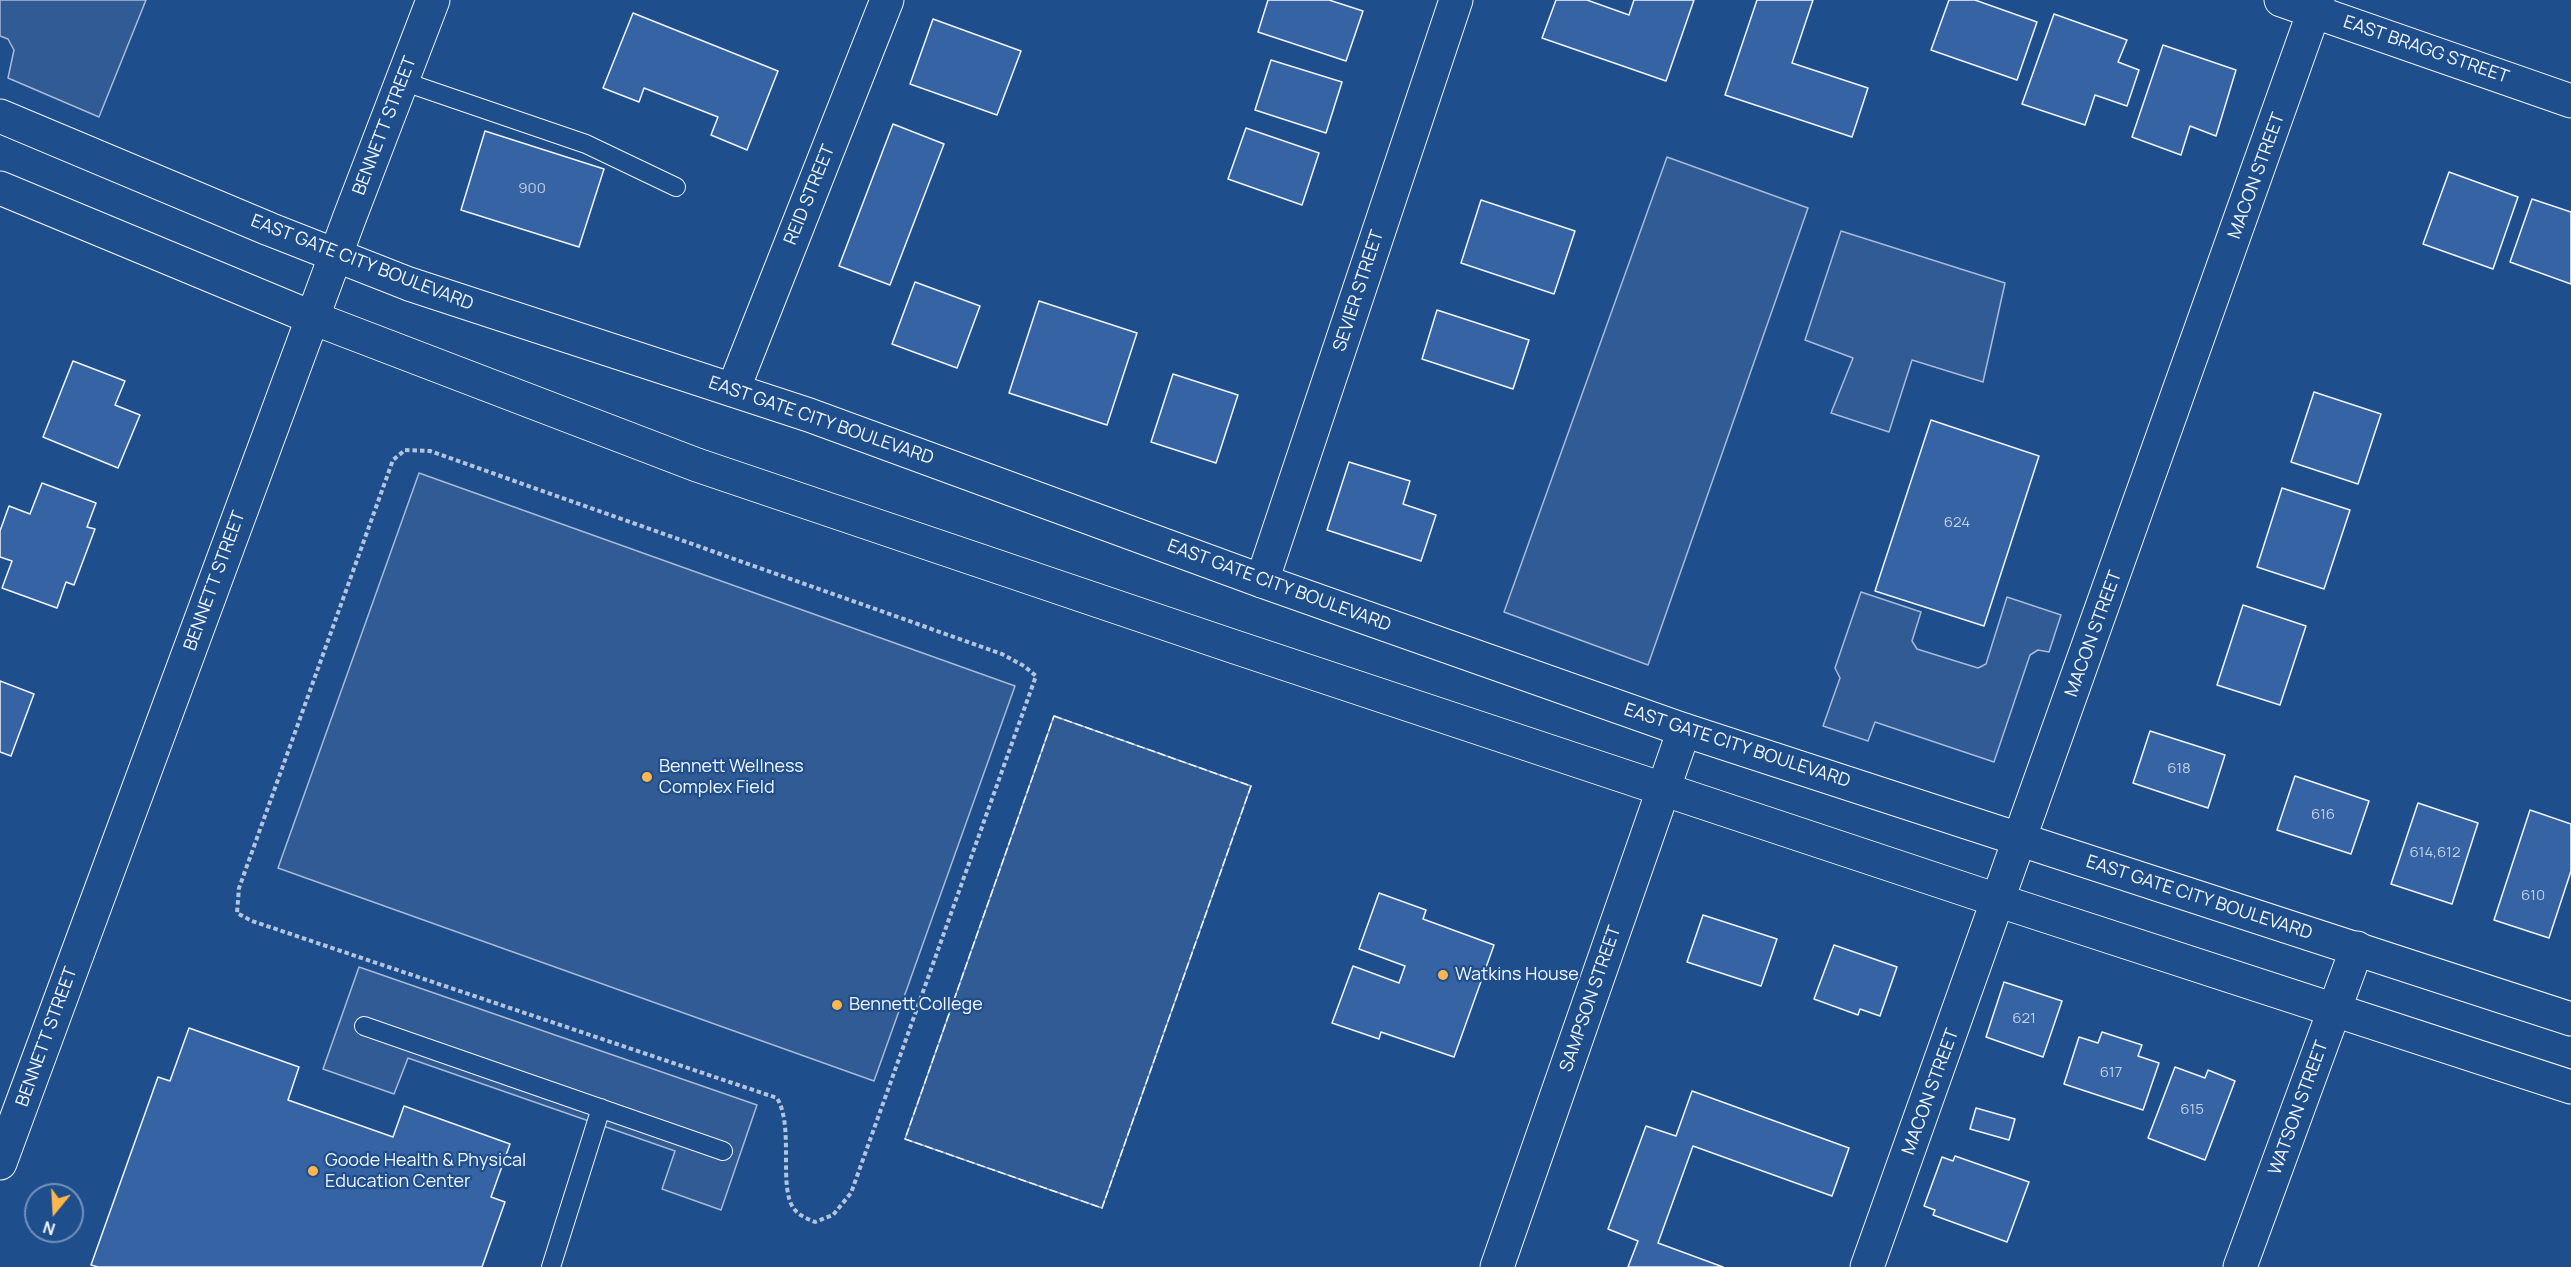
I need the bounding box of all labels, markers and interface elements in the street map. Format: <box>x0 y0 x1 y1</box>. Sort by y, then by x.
street label: EAST BRAGG STREET <box>2340 12 2512 88</box>
street label: BENNETT STREET <box>349 54 421 198</box>
street label: MACON STREET <box>2224 110 2290 242</box>
street label: REID STREET <box>780 142 840 248</box>
house number: 900 <box>518 180 546 198</box>
street label: EAST GATE CITY BOULEVARD <box>248 211 476 315</box>
street label: SEVIER STREET <box>1329 228 1389 354</box>
street label: EAST GATE CITY BOULEVARD <box>706 372 936 470</box>
street label: BENNETT STREET <box>180 508 250 654</box>
house number: 624 <box>1944 514 1970 532</box>
street label: EAST GATE CITY BOULEVARD <box>1164 535 1394 637</box>
street label: MACON STREET <box>2061 568 2127 700</box>
street label: EAST GATE CITY BOULEVARD <box>1621 699 1853 793</box>
place label: Bennett Wellness Complex Field <box>659 756 804 798</box>
house number: 618 <box>2167 760 2191 778</box>
marker: Bennett Wellness Complex Field <box>640 770 654 784</box>
house number: 616 <box>2311 806 2335 824</box>
house number: 614,612 <box>2410 844 2460 862</box>
street label: EAST GATE CITY BOULEVARD <box>2083 851 2315 945</box>
house number: 610 <box>2521 887 2545 905</box>
street label: SAMPSON STREET <box>1556 923 1626 1075</box>
street label: BENNETT STREET <box>12 964 82 1110</box>
place label: Watkins House <box>1455 964 1579 986</box>
marker: Watkins House <box>1436 968 1450 982</box>
place label: Bennett College <box>849 994 983 1016</box>
marker: Bennett College <box>830 998 844 1012</box>
house number: 621 <box>2012 1010 2036 1028</box>
street label: MACON STREET <box>1898 1026 1964 1158</box>
street label: WATSON STREET <box>2265 1038 2333 1178</box>
house number: 617 <box>2100 1064 2122 1082</box>
house number: 615 <box>2180 1101 2204 1119</box>
place label: Goode Health & Physical Education Center <box>325 1150 526 1192</box>
marker: Goode Health & Physical Education Center <box>306 1164 320 1178</box>
north arrow <box>24 1183 84 1243</box>
text: N <box>40 1216 58 1240</box>

